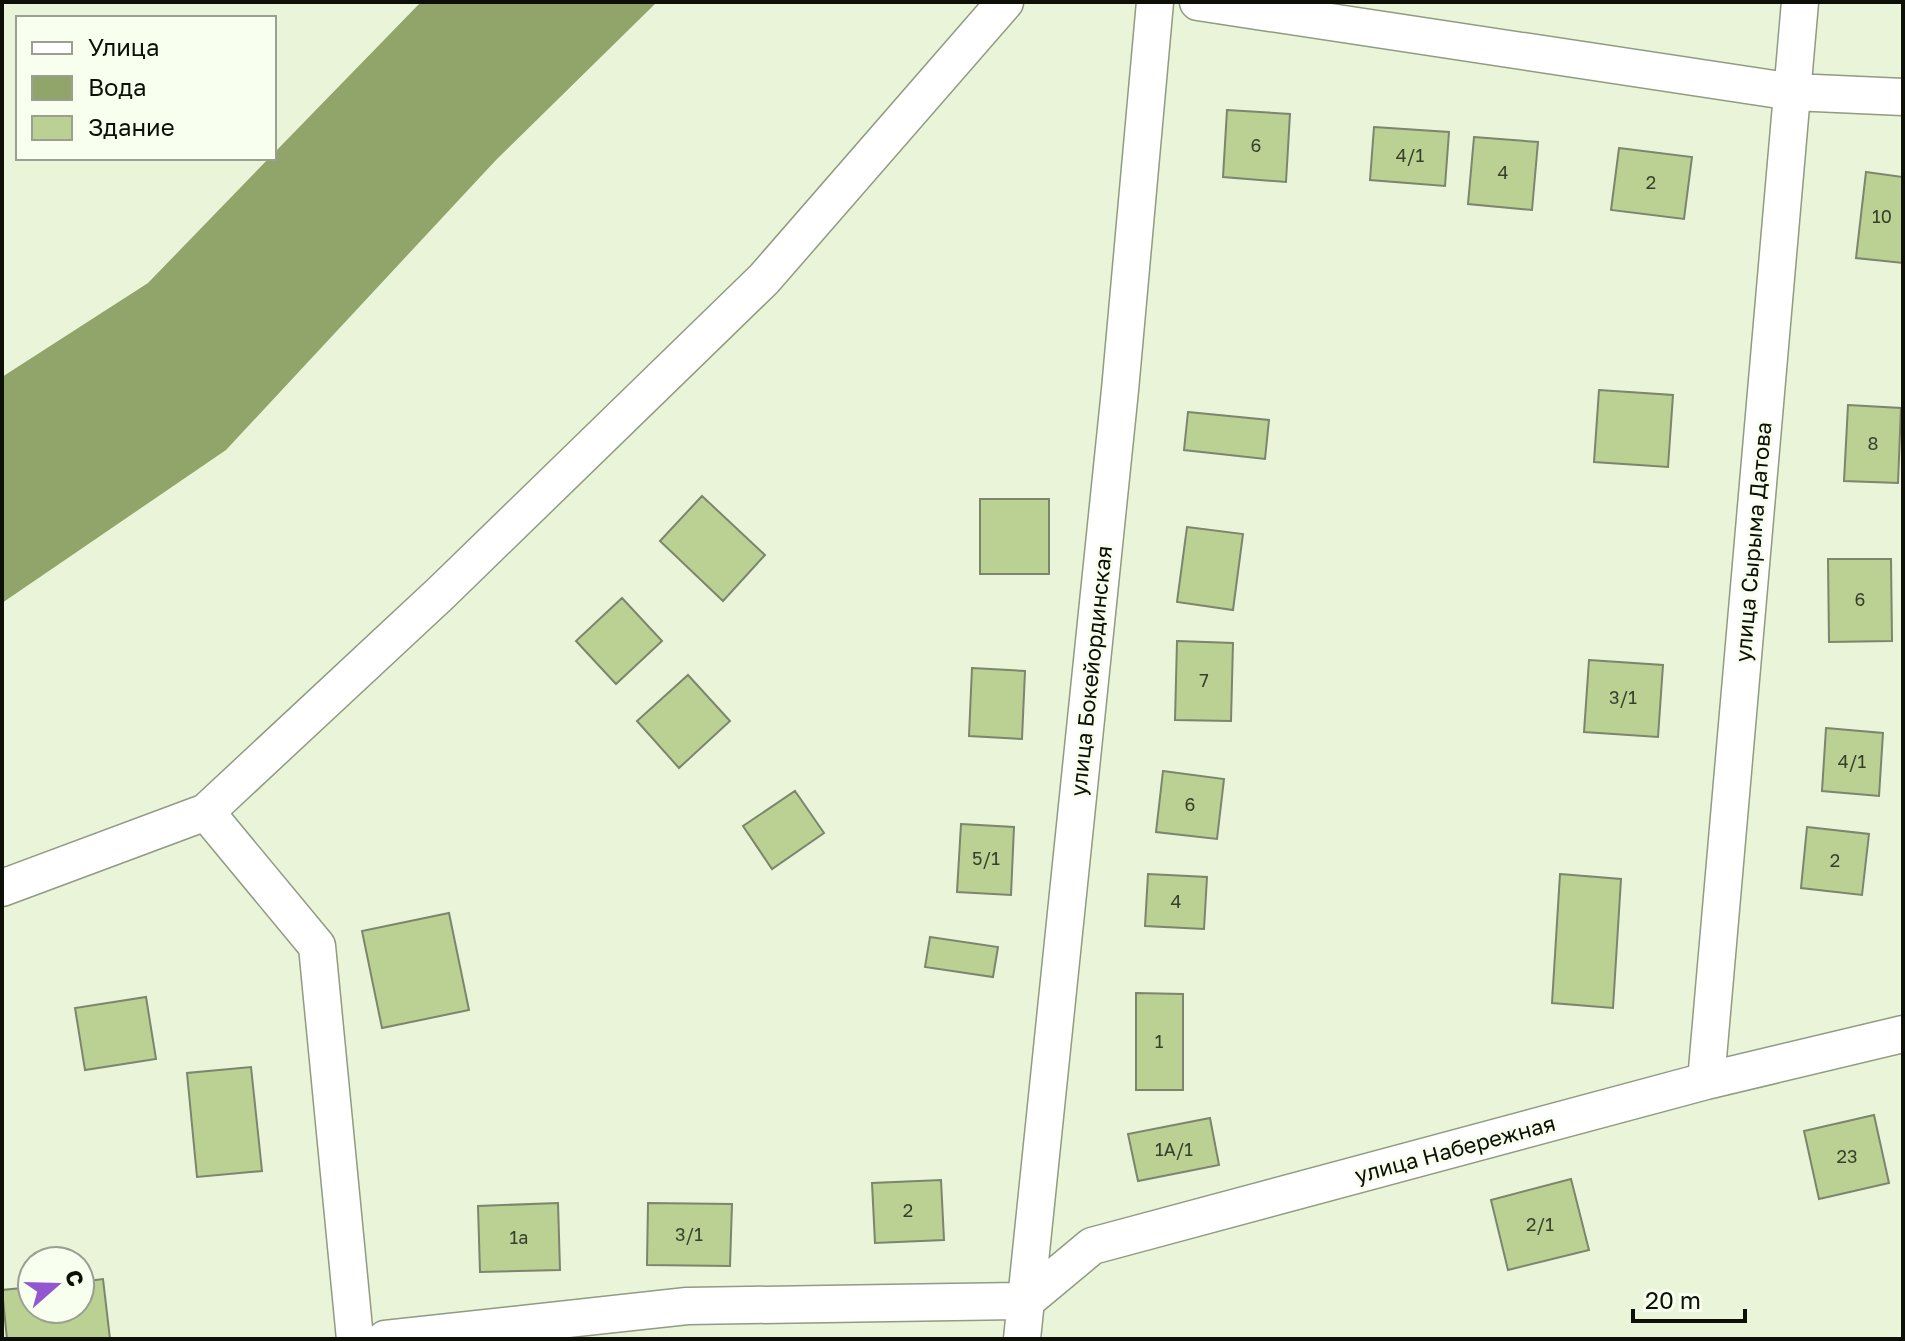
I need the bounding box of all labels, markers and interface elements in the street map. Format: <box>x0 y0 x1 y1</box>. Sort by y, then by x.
legend <box>16 16 276 160</box>
text: Улица <box>88 32 160 61</box>
text: Вода <box>88 72 147 101</box>
text: Здание <box>88 112 175 141</box>
house number: 6 <box>1251 134 1261 156</box>
house number: 4/1 <box>1396 144 1424 166</box>
house number: 4 <box>1498 161 1509 183</box>
house number: 2 <box>1646 171 1656 193</box>
house number: 10 <box>1872 205 1892 227</box>
street label: улица Сырыма Датова <box>1729 421 1776 663</box>
house number: 8 <box>1868 432 1878 454</box>
street label: улица Бокейординская <box>1064 544 1117 798</box>
house number: 6 <box>1855 588 1865 610</box>
house number: 7 <box>1199 669 1209 691</box>
house number: 3/1 <box>1609 686 1637 708</box>
house number: 4/1 <box>1838 750 1866 772</box>
house number: 6 <box>1185 793 1195 815</box>
house number: 5/1 <box>972 847 1000 869</box>
house number: 2 <box>1830 849 1840 871</box>
house number: 4 <box>1171 890 1182 912</box>
house number: 1 <box>1155 1030 1164 1052</box>
street label: улица Набережная <box>1351 1109 1558 1188</box>
house number: 1А/1 <box>1155 1138 1193 1160</box>
house number: 23 <box>1837 1145 1857 1167</box>
house number: 2 <box>903 1199 913 1221</box>
house number: 2/1 <box>1526 1213 1554 1235</box>
house number: 3/1 <box>675 1223 703 1245</box>
house number: 1а <box>510 1226 528 1248</box>
north arrow <box>16 1245 96 1325</box>
text: С <box>60 1266 91 1290</box>
scale bar <box>1633 1273 1745 1323</box>
text: 20 m <box>1645 1285 1701 1314</box>

